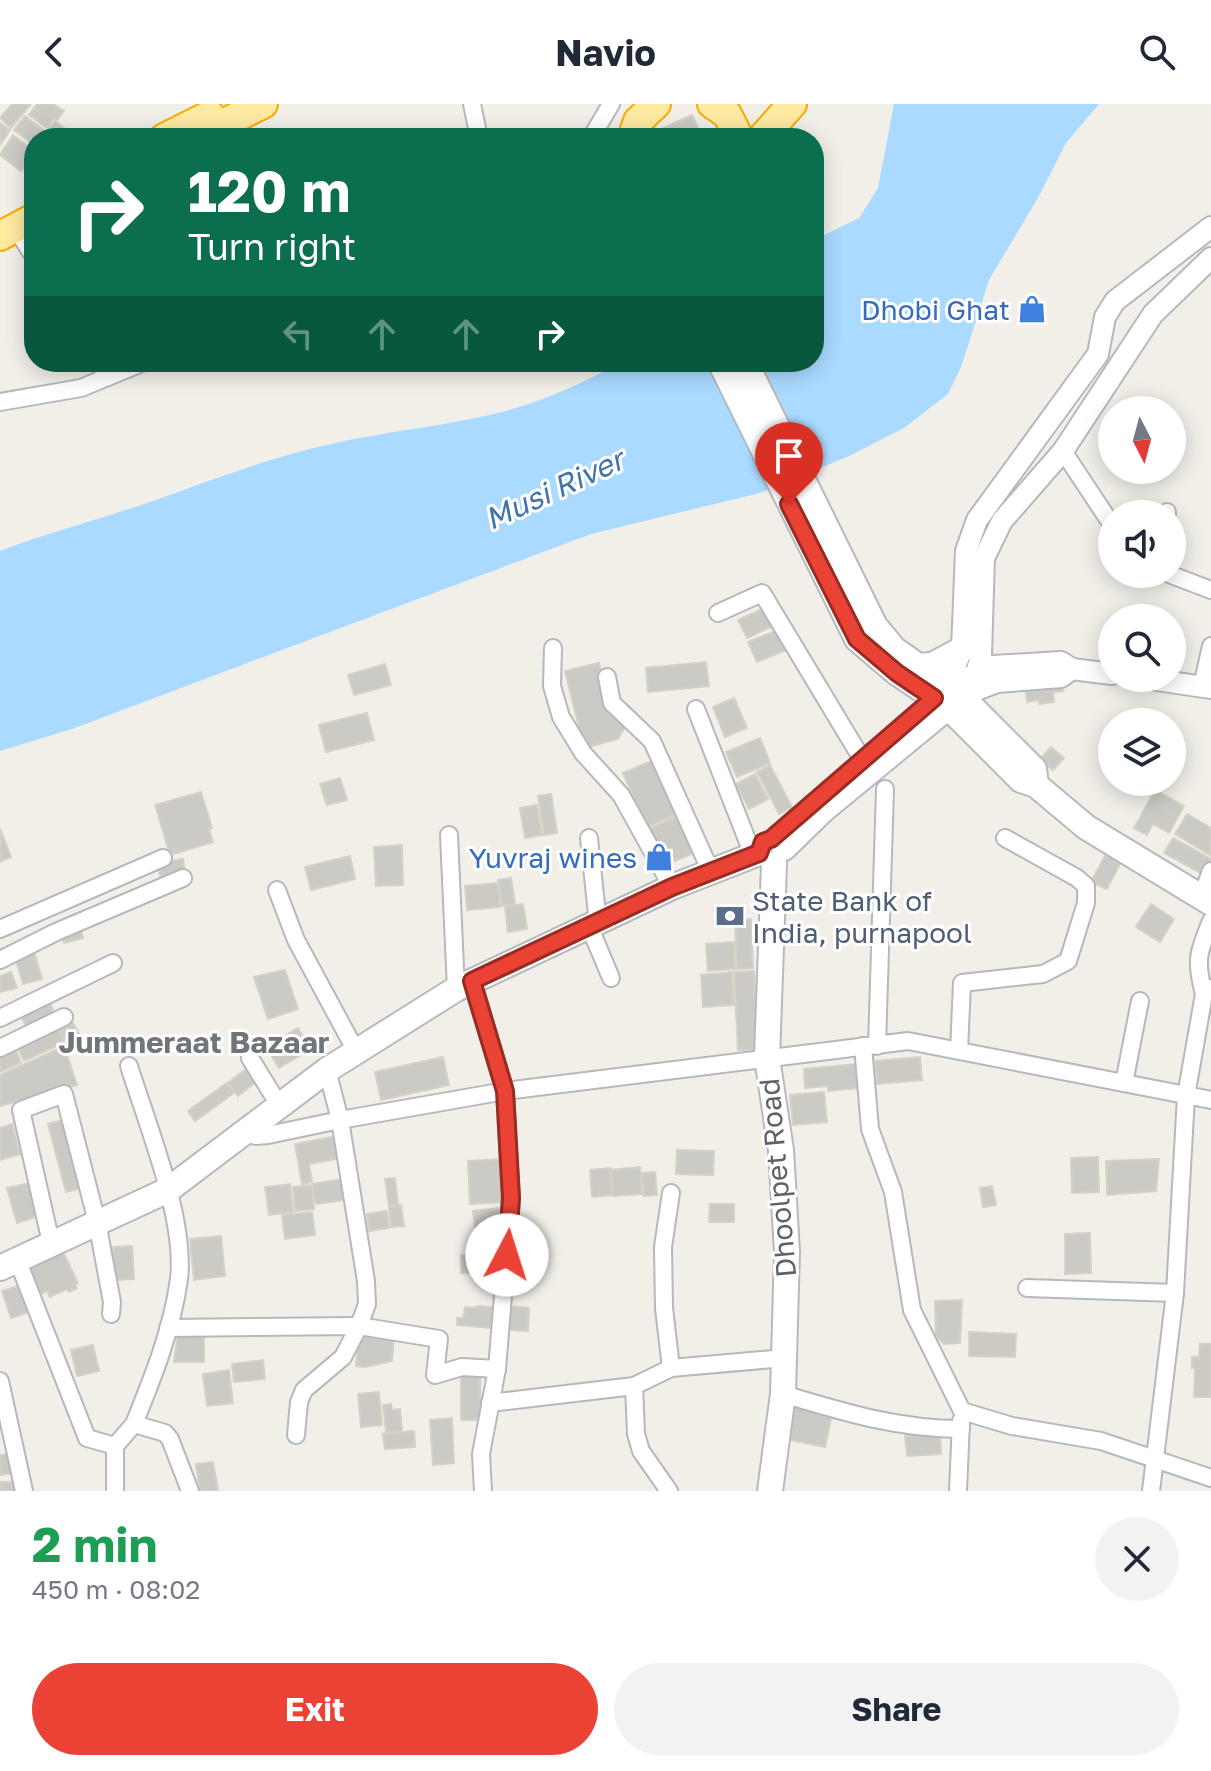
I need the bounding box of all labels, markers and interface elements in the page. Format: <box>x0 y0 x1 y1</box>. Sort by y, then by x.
icon: back <box>32 30 76 74</box>
icon: search <box>1135 30 1179 74</box>
text: Navio <box>555 31 656 74</box>
text: 120 m <box>188 157 350 224</box>
icon: right <box>56 160 160 264</box>
text: Turn right <box>188 225 356 268</box>
place label: Dhobi Ghat <box>861 293 1010 326</box>
shop icon: Dhobi Ghat <box>1017 294 1047 324</box>
icon: left <box>276 312 320 356</box>
icon: ahead <box>360 312 404 356</box>
icon: ahead <box>444 312 488 356</box>
icon: right <box>528 312 572 356</box>
north arrow <box>1098 396 1186 484</box>
map controls <box>1098 396 1186 796</box>
pin <box>755 422 823 504</box>
icon: arrive <box>767 434 811 478</box>
water label: Musi River <box>479 439 633 537</box>
button: sound <box>1098 500 1186 588</box>
button: search <box>1098 604 1186 692</box>
button: layers <box>1098 708 1186 796</box>
place label: Yuvraj wines <box>469 841 637 874</box>
shop icon: Yuvraj wines <box>644 842 674 872</box>
place label: State Bank of India, purnapool <box>752 884 972 949</box>
bank icon: State Bank of India, purnapool <box>715 901 745 931</box>
district label: Jummeraat Bazaar <box>58 1024 330 1060</box>
street label: Dhoolpet Road <box>752 1077 802 1279</box>
position arrow <box>465 1213 549 1297</box>
text: 2 min <box>32 1515 157 1573</box>
button: close <box>1095 1517 1179 1601</box>
text: 450 m · 08:02 <box>32 1574 200 1605</box>
button: Exit <box>32 1663 598 1755</box>
button: Share <box>614 1663 1179 1755</box>

